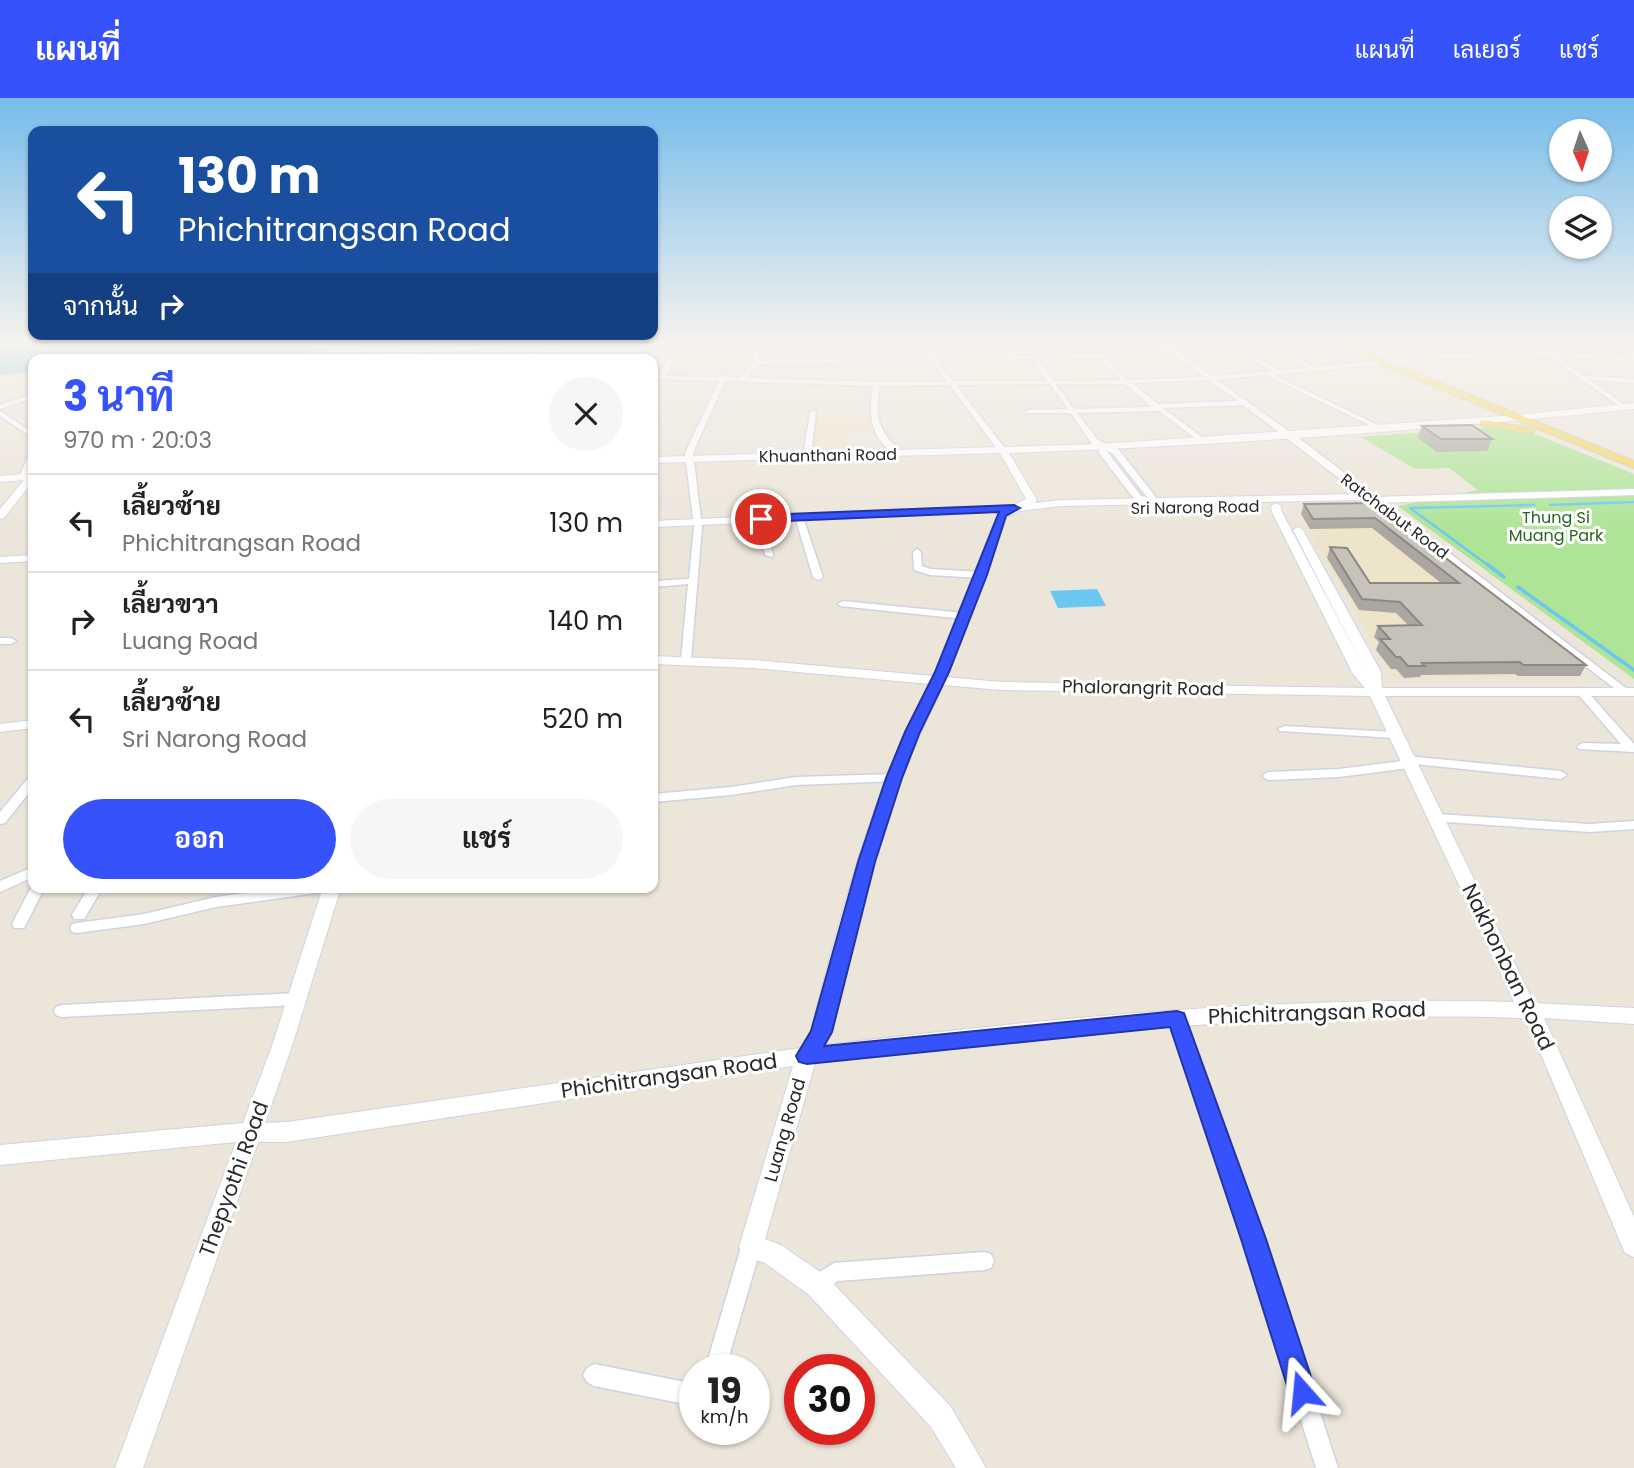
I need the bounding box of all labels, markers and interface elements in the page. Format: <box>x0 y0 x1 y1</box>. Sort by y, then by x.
text: แผนที่ <box>35 25 121 72</box>
text: แผนที่ <box>1355 33 1415 66</box>
text: เลเยอร์ <box>1453 33 1521 66</box>
text: แชร์ <box>1559 33 1599 66</box>
north arrow <box>1549 119 1612 182</box>
map controls <box>1549 119 1612 259</box>
text: 130 m <box>178 142 320 210</box>
icon: left <box>63 154 154 245</box>
button: layers <box>1549 196 1612 259</box>
text: Phichitrangsan Road <box>178 207 511 252</box>
icon: right <box>152 287 190 325</box>
text: จากนั้น <box>63 288 138 324</box>
text: 3 นาที <box>63 367 175 426</box>
button: close <box>549 377 623 451</box>
text: 970 m · 20:03 <box>63 424 212 456</box>
street label: Khuanthani Road <box>759 443 897 468</box>
street label: Ratchabut Road <box>1336 468 1453 565</box>
text: เลี้ยวซ้าย <box>122 488 221 524</box>
pin <box>731 489 791 549</box>
street label: Sri Narong Road <box>1130 495 1260 520</box>
icon: arrive <box>742 500 780 538</box>
icon: left <box>63 504 101 542</box>
text: 130 m <box>549 505 623 541</box>
park label: Thung Si Muang Park <box>1509 506 1604 547</box>
text: Phichitrangsan Road <box>122 527 361 559</box>
text: เลี้ยวขวา <box>122 586 219 622</box>
icon: right <box>63 602 101 640</box>
text: 140 m <box>548 603 623 639</box>
text: Luang Road <box>122 625 258 657</box>
street label: Phalorangrit Road <box>1062 674 1224 701</box>
text: เลี้ยวซ้าย <box>122 684 221 720</box>
icon: left <box>63 700 101 738</box>
text: 520 m <box>542 701 623 737</box>
text: Sri Narong Road <box>122 723 307 755</box>
button: ออก <box>63 799 336 879</box>
button: แชร์ <box>350 799 623 879</box>
street label: Nakhonban Road <box>1455 879 1561 1055</box>
street label: Phichitrangsan Road <box>1207 994 1427 1031</box>
street label: Phichitrangsan Road <box>559 1046 779 1105</box>
street label: Luang Road <box>758 1075 811 1185</box>
street label: Thepyothi Road <box>192 1097 275 1261</box>
speed limit sign: 30 <box>784 1354 875 1445</box>
position arrow <box>1265 1355 1339 1429</box>
text: 19 <box>707 1366 742 1415</box>
text: km/h <box>701 1404 748 1429</box>

